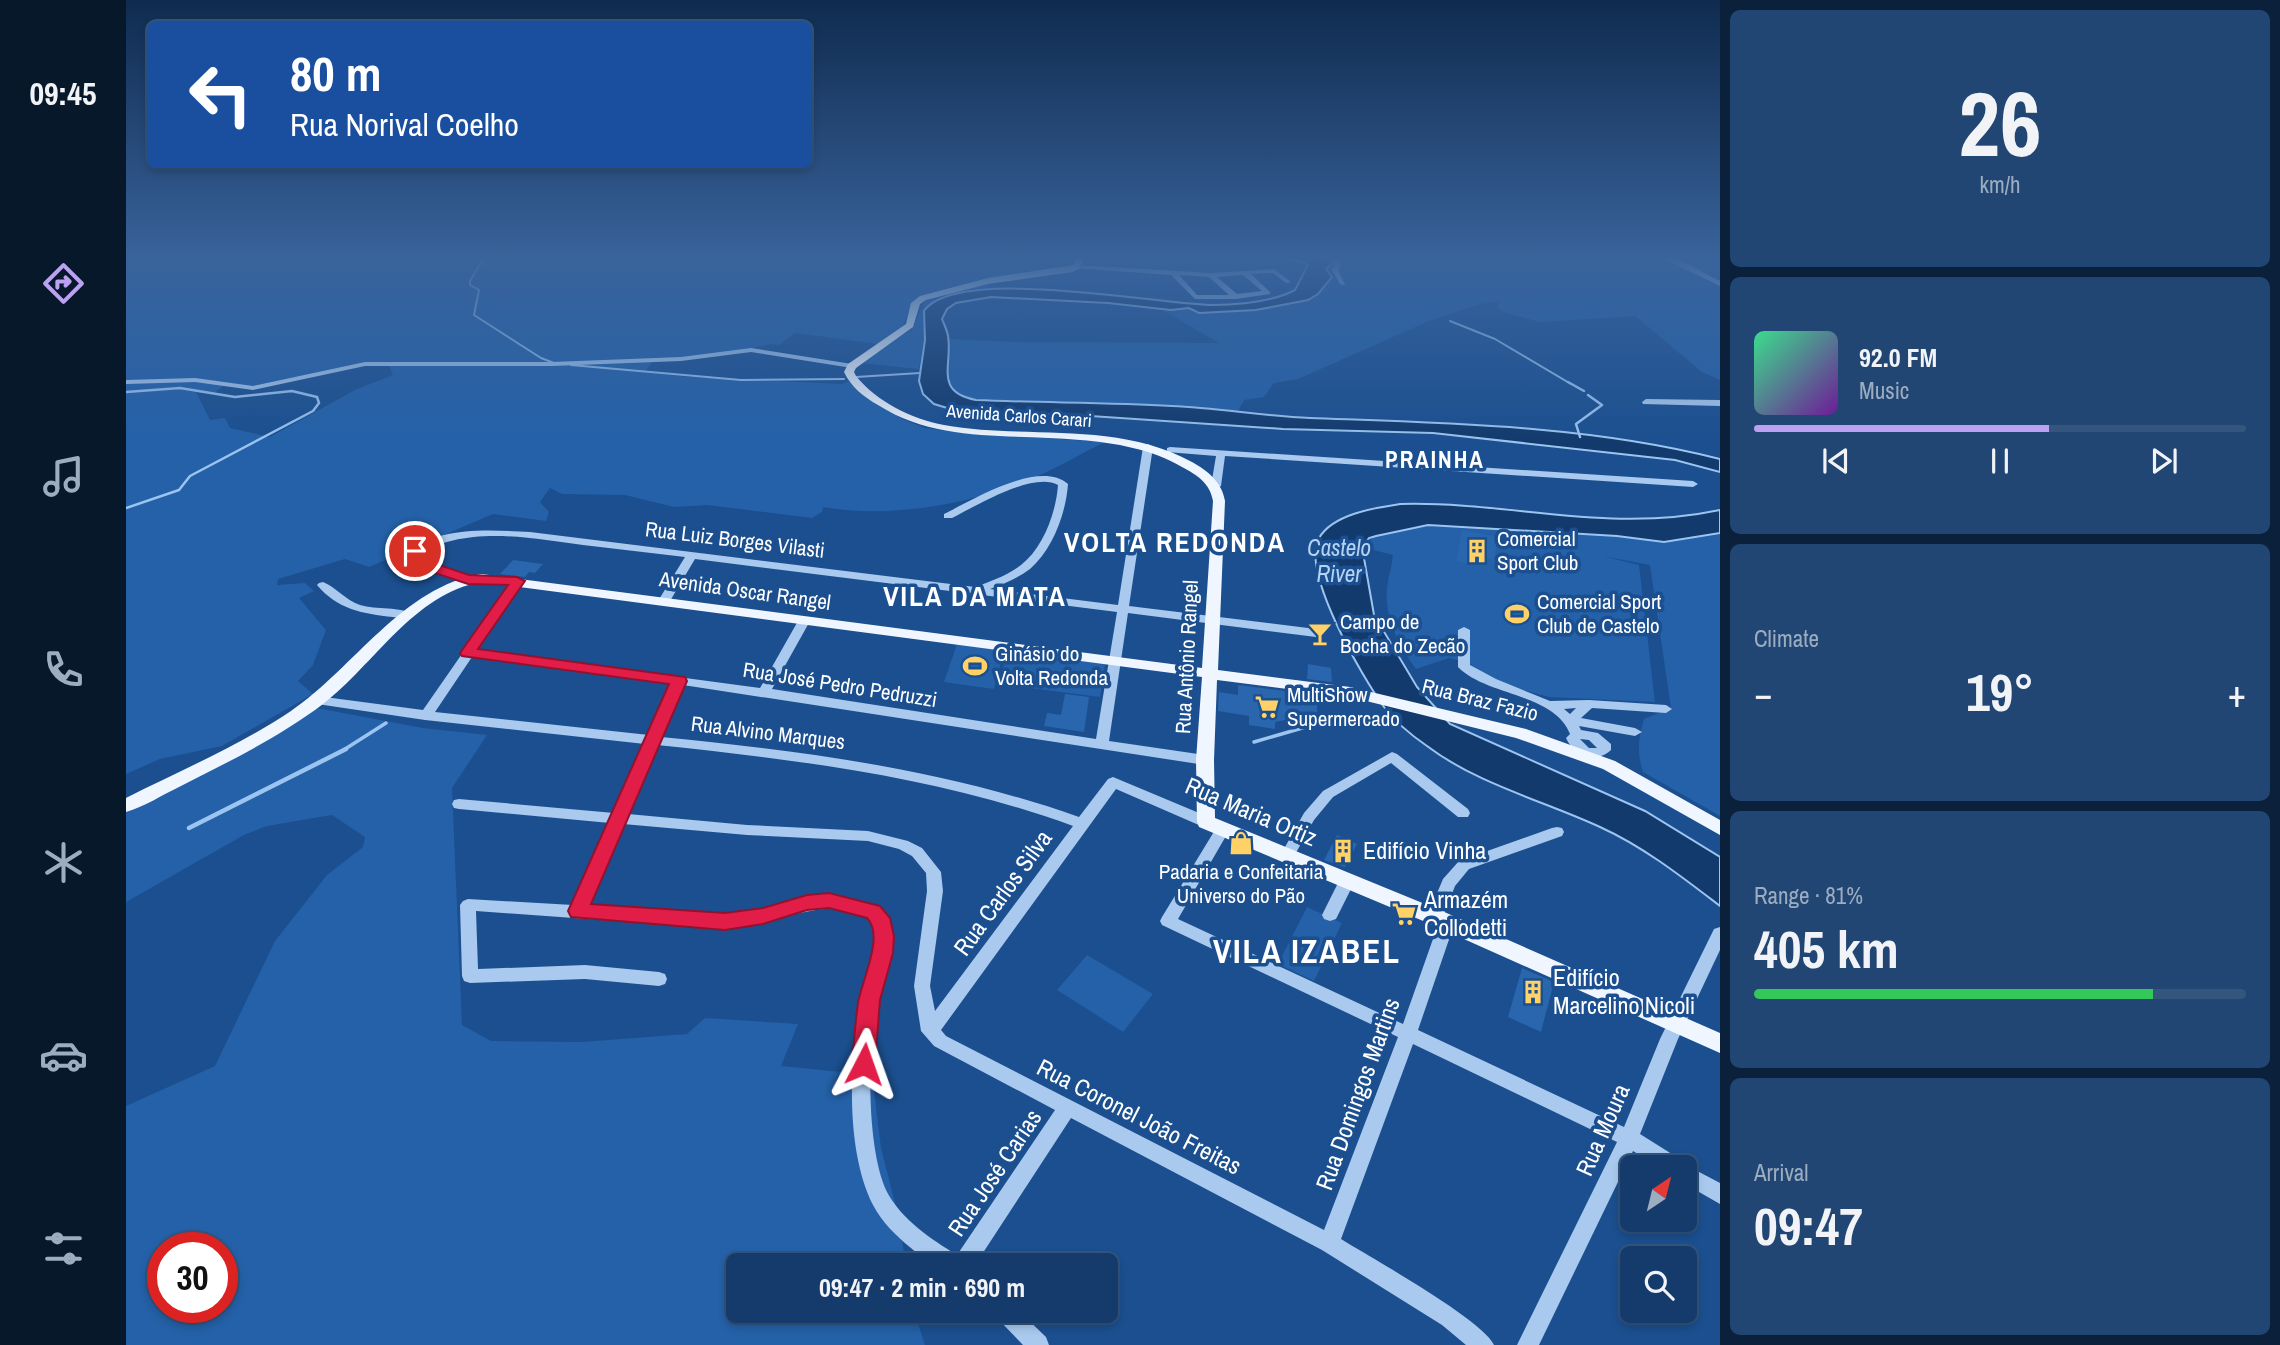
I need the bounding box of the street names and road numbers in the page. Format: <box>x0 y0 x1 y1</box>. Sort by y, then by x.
street label: Avenida Carlos Carari <box>944 398 1093 433</box>
street label: Rua Luiz Borges Vilasti <box>644 514 826 565</box>
street label: Avenida Oscar Rangel <box>656 564 833 617</box>
street label: Rua Antônio Rangel <box>1168 579 1205 735</box>
street label: Rua José Pedro Pedruzzi <box>741 655 939 714</box>
street label: Rua Braz Fazio <box>1419 671 1541 728</box>
street label: Rua Alvino Marques <box>689 709 847 756</box>
street label: Rua Maria Ortiz <box>1181 769 1322 853</box>
street label: Rua Carlos Silva <box>946 823 1059 962</box>
street label: Rua Domingos Martins <box>1307 993 1407 1194</box>
street label: Rua Coronel João Freitas <box>1032 1051 1247 1182</box>
street label: Rua Moura <box>1568 1079 1637 1181</box>
street label: Rua José Carias <box>940 1103 1048 1242</box>

